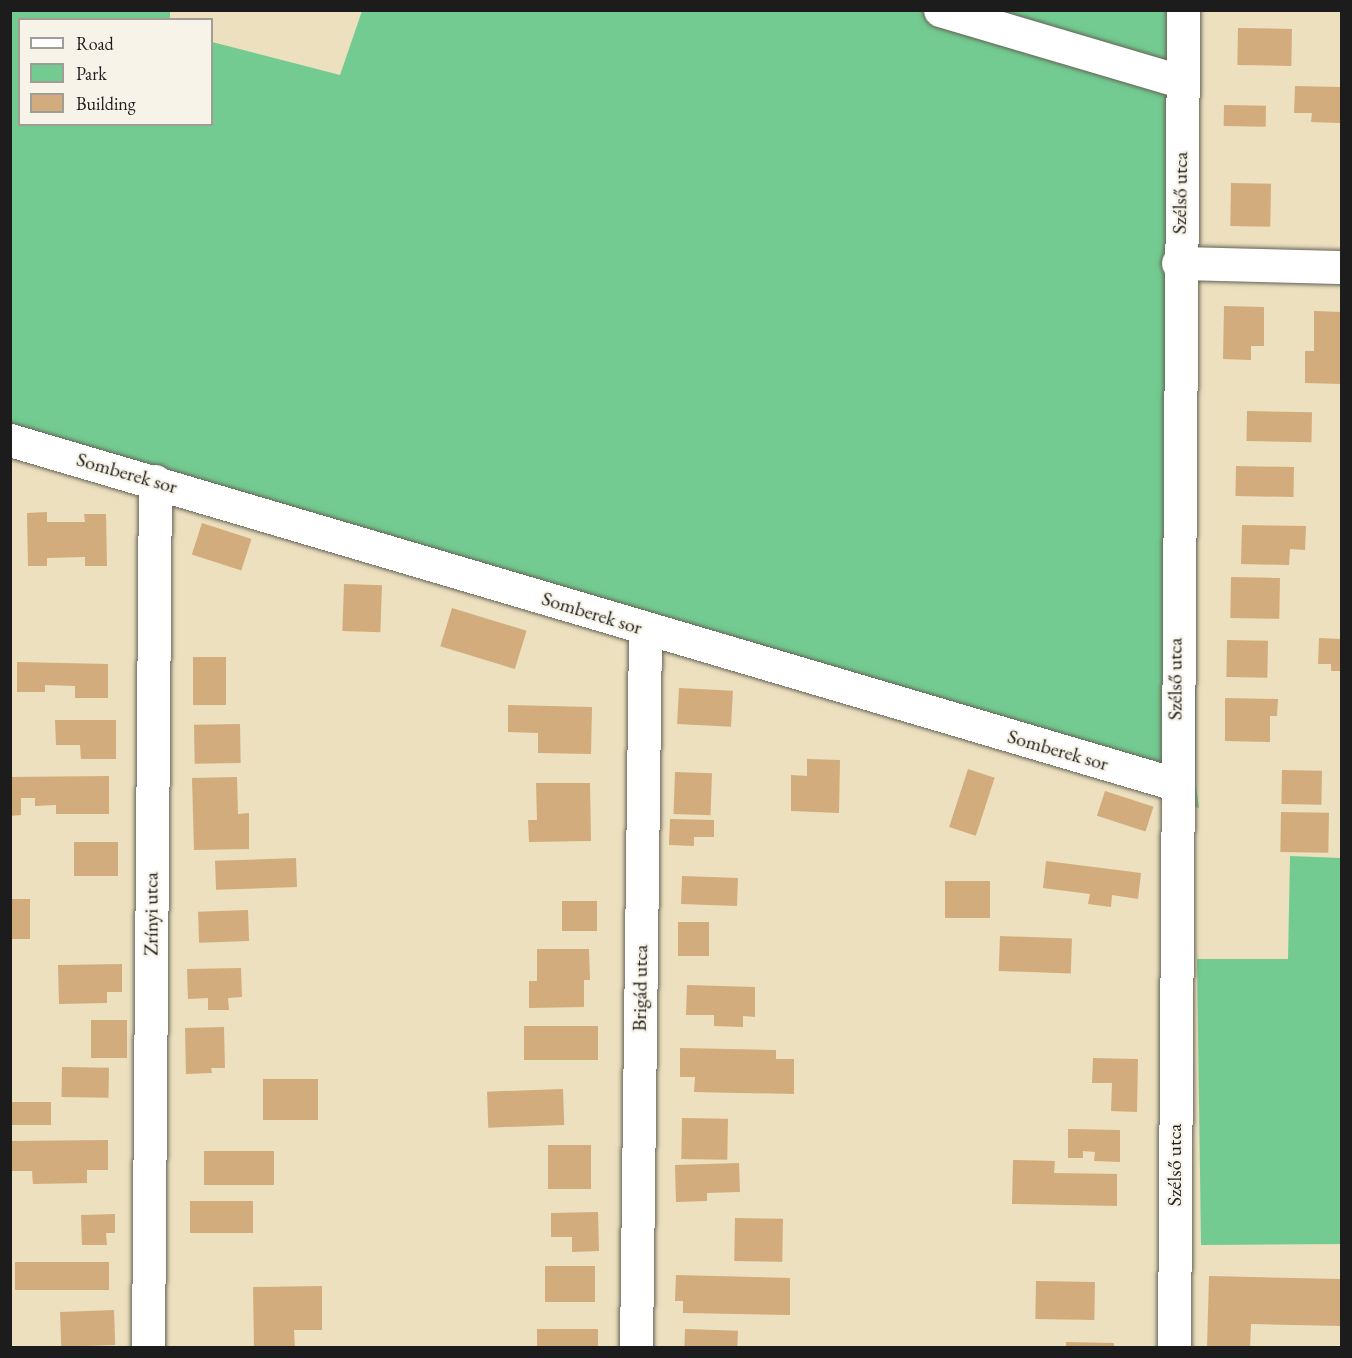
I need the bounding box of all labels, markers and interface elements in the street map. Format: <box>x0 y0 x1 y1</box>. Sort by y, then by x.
legend <box>18 18 213 126</box>
text: Road <box>76 32 114 55</box>
text: Park <box>76 62 107 85</box>
text: Building <box>76 92 136 115</box>
street label: Szélső utca <box>1167 152 1193 234</box>
street label: Somberek sor <box>74 447 180 499</box>
street label: Somberek sor <box>539 586 645 640</box>
street label: Szélső utca <box>1163 638 1187 720</box>
street label: Somberek sor <box>1005 724 1111 776</box>
street label: Zrínyi utca <box>139 872 163 956</box>
street label: Brigád utca <box>627 944 653 1032</box>
street label: Szélső utca <box>1162 1124 1186 1206</box>

